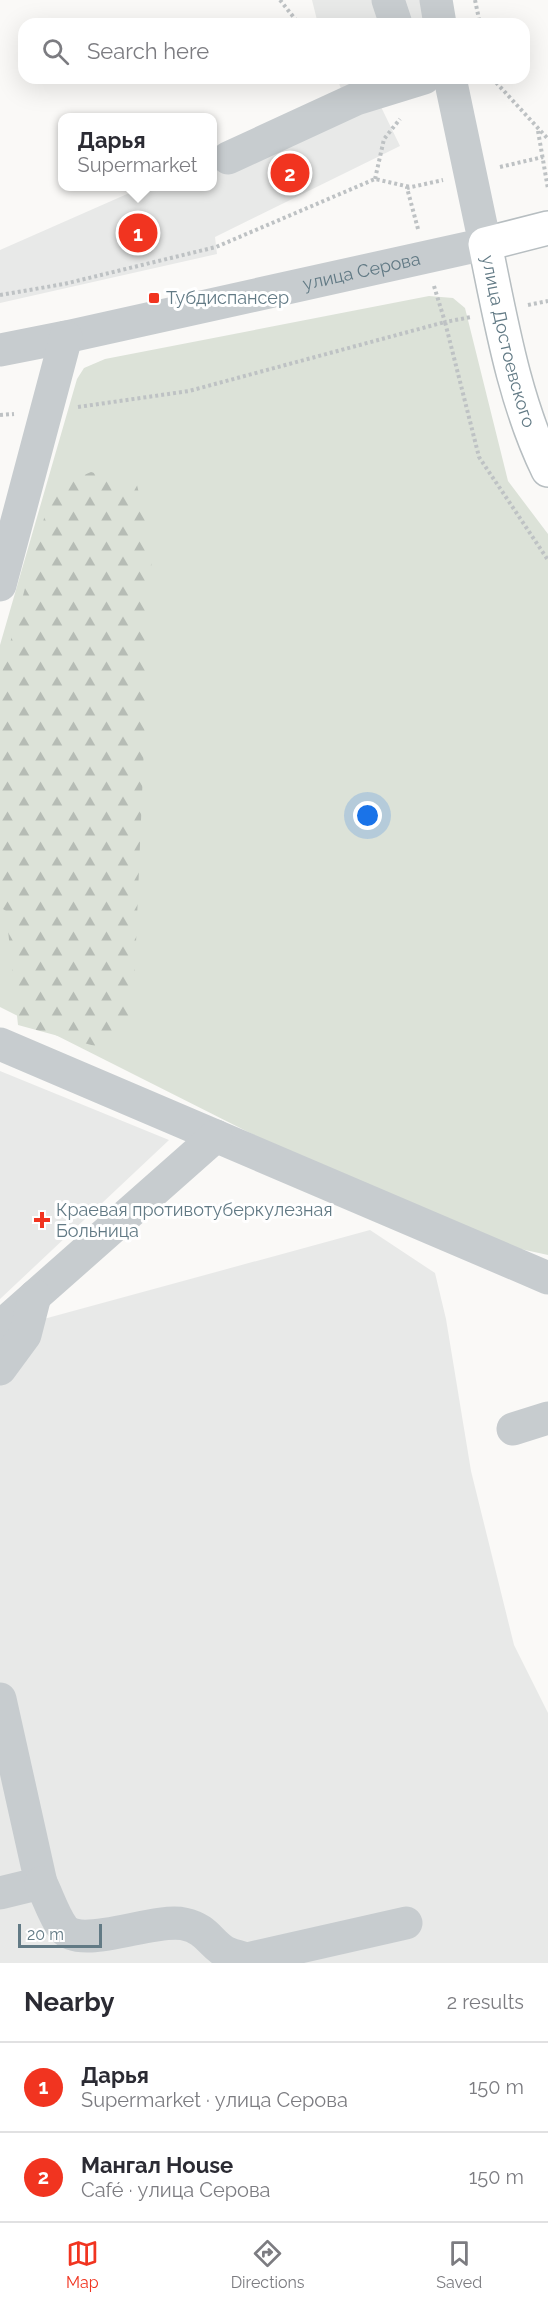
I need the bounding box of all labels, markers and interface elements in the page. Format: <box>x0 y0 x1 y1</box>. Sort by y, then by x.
search box <box>18 18 530 84</box>
icon: search <box>39 35 72 68</box>
text: Search here <box>87 38 209 64</box>
popup <box>58 113 217 191</box>
text: Дарья <box>78 127 146 153</box>
pin: 2 <box>270 150 310 195</box>
text: Supermarket <box>78 153 197 177</box>
pin: 1 <box>118 210 158 256</box>
street label: улица Серова <box>301 248 422 294</box>
street label: улица Достоевского <box>478 253 540 430</box>
place label: Тубдиспансер <box>166 287 289 308</box>
marker: Тубдиспансер <box>147 291 161 305</box>
your location <box>353 801 382 830</box>
place label: Краевая противотуберкулезная Больница <box>56 1199 333 1241</box>
marker: Краевая противотуберкулезная Больница <box>33 1211 51 1229</box>
scale bar <box>18 1921 102 1948</box>
text: 20 m <box>27 1925 64 1944</box>
text: Nearby <box>24 1987 114 2017</box>
text: 2 results <box>447 1990 524 2014</box>
text: Дарья <box>81 2062 149 2088</box>
text: 1 <box>39 2075 48 2099</box>
text: 150 m <box>469 2075 524 2099</box>
text: Supermarket · улица Серова <box>81 2088 348 2112</box>
text: Мангал House <box>81 2152 233 2178</box>
text: 2 <box>38 2165 49 2189</box>
text: 150 m <box>469 2165 524 2189</box>
text: Café · улица Серова <box>81 2178 271 2202</box>
tab: Map <box>66 2237 99 2292</box>
tab: Directions <box>231 2237 305 2292</box>
tab: Saved <box>436 2237 482 2292</box>

